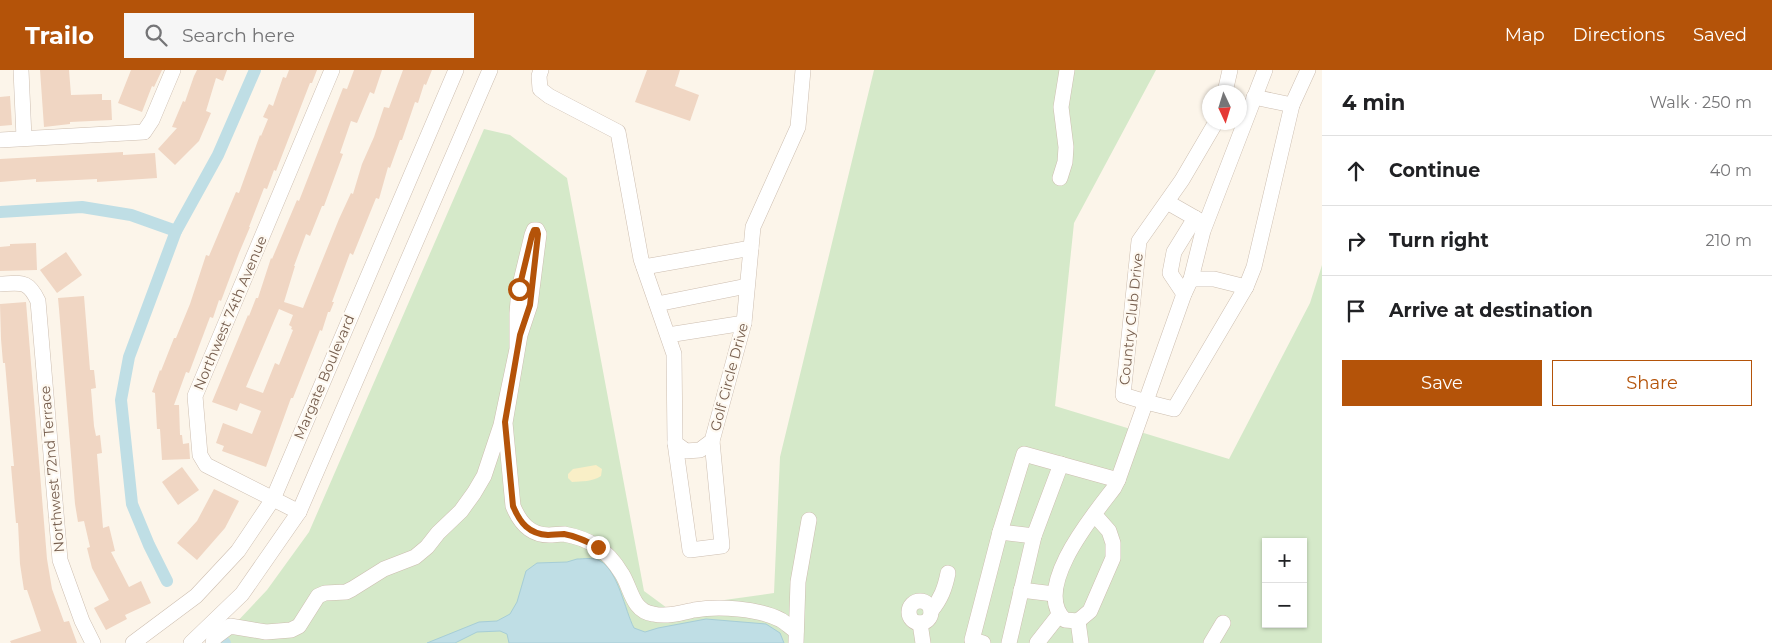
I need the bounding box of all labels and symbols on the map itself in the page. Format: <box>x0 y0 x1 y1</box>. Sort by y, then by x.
north arrow <box>1202 85 1247 130</box>
street label: Northwest 74th Avenue <box>189 233 271 393</box>
street label: Country Club Drive <box>1115 252 1147 386</box>
route start <box>508 278 531 301</box>
street label: Margate Boulevard <box>290 312 358 442</box>
street label: Golf Circle Drive <box>706 321 752 433</box>
street label: Northwest 72nd Terrace <box>36 385 68 553</box>
route end <box>587 536 610 559</box>

